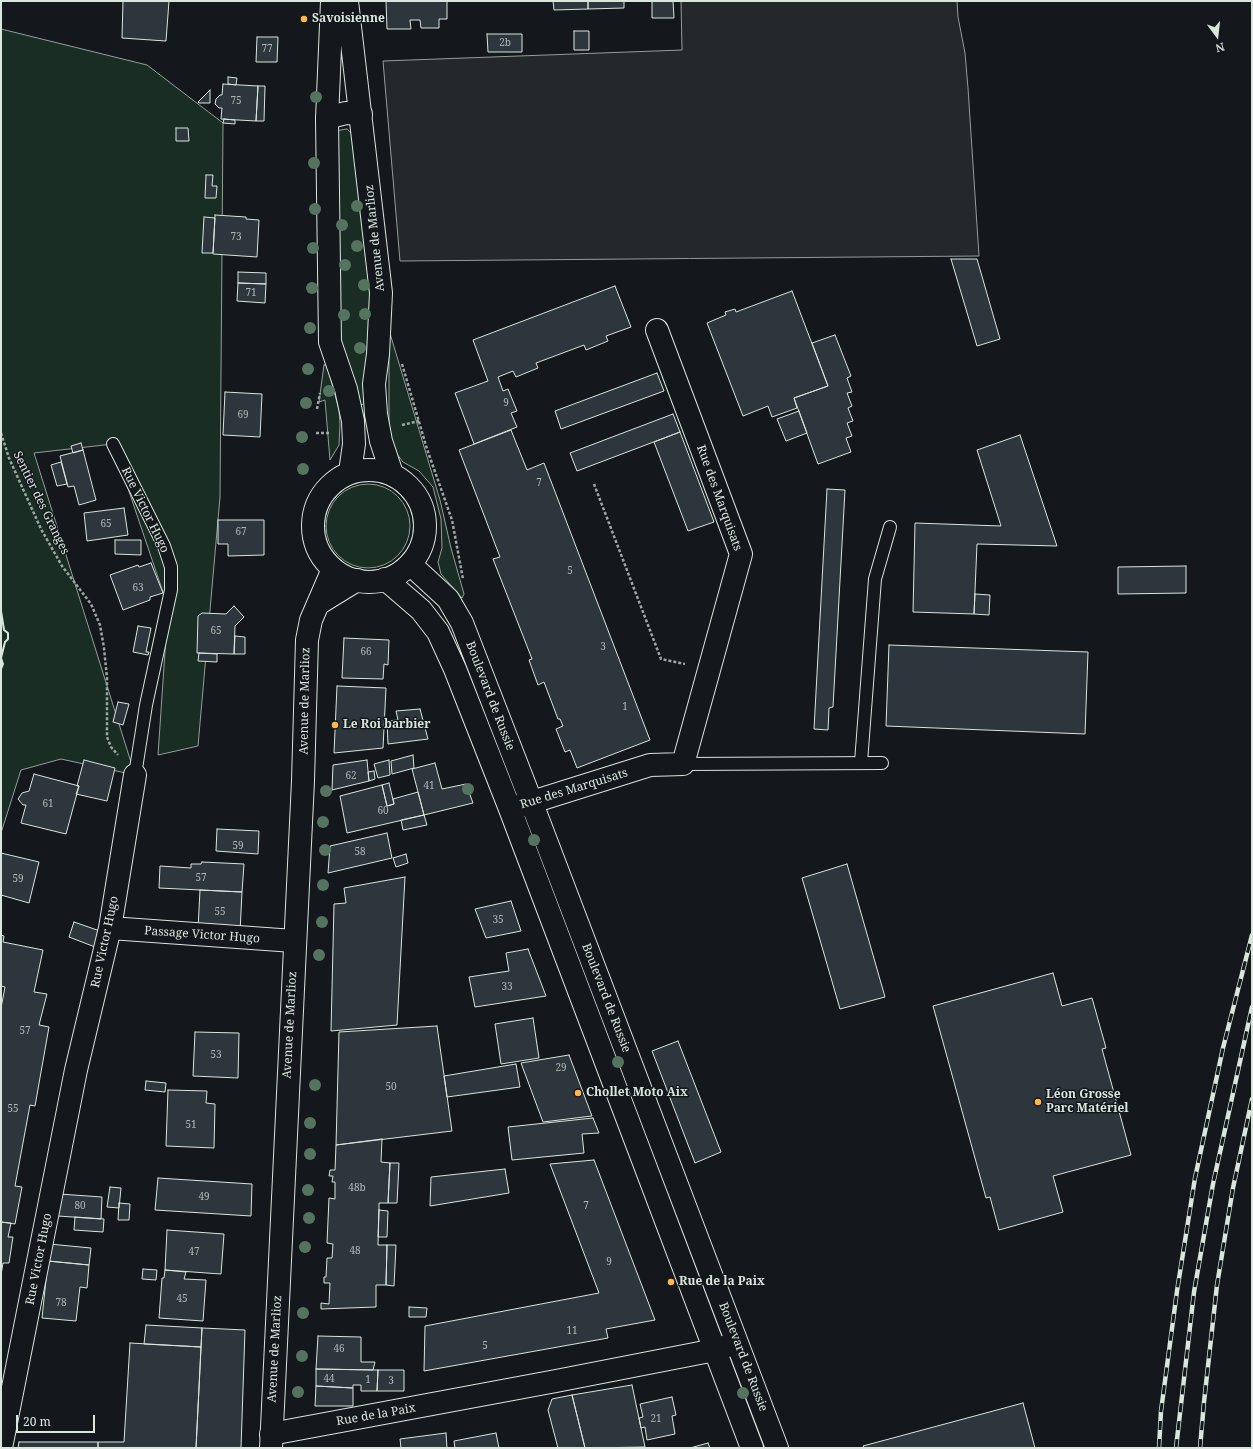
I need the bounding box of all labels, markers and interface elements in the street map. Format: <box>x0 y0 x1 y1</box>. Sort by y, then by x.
place label: Savoisienne <box>312 12 385 26</box>
marker: Savoisienne <box>299 14 309 24</box>
north arrow <box>1197 16 1237 56</box>
house number: 2b <box>499 37 511 49</box>
text: N <box>1214 40 1226 56</box>
house number: 77 <box>261 43 273 55</box>
house number: 75 <box>230 95 242 107</box>
street label: Avenue de Marlioz <box>362 184 388 292</box>
house number: 73 <box>230 231 242 243</box>
house number: 71 <box>245 287 257 299</box>
house number: 9 <box>503 397 509 409</box>
house number: 69 <box>237 409 249 421</box>
street label: Rue des Marquisats <box>693 443 745 553</box>
street label: Sentier des Granges <box>10 449 72 557</box>
street label: Rue Victor Hugo <box>118 465 172 555</box>
house number: 7 <box>536 477 542 489</box>
house number: 65 <box>100 518 112 530</box>
house number: 67 <box>235 526 247 538</box>
house number: 5 <box>567 565 573 577</box>
house number: 63 <box>132 582 144 594</box>
house number: 65 <box>210 625 222 637</box>
street label: Boulevard de Russie <box>463 639 517 753</box>
house number: 3 <box>600 641 606 653</box>
house number: 66 <box>360 646 372 658</box>
street label: Avenue de Marlioz <box>297 647 313 755</box>
house number: 1 <box>622 701 628 713</box>
place label: Le Roi barbier <box>343 718 431 732</box>
marker: Le Roi barbier <box>330 720 340 730</box>
street label: Rue des Marquisats <box>519 766 629 812</box>
house number: 62 <box>345 770 357 782</box>
house number: 41 <box>423 780 435 792</box>
house number: 61 <box>42 798 54 810</box>
house number: 60 <box>377 805 389 817</box>
house number: 59 <box>232 840 244 852</box>
house number: 58 <box>354 846 366 858</box>
house number: 57 <box>195 872 207 884</box>
house number: 59 <box>12 873 24 885</box>
street label: Rue Victor Hugo <box>88 895 122 989</box>
house number: 55 <box>214 906 226 918</box>
house number: 35 <box>492 914 504 926</box>
street label: Passage Victor Hugo <box>144 924 260 946</box>
street label: Boulevard de Russie <box>579 941 633 1055</box>
street label: Avenue de Marlioz <box>280 971 300 1079</box>
house number: 33 <box>501 981 513 993</box>
house number: 57 <box>19 1025 31 1037</box>
house number: 53 <box>210 1049 222 1061</box>
house number: 29 <box>555 1062 567 1074</box>
house number: 50 <box>385 1081 397 1093</box>
place label: Chollet Moto Aix <box>586 1086 688 1100</box>
marker: Chollet Moto Aix <box>573 1088 583 1098</box>
place label: Léon Grosse Parc Matériel <box>1046 1088 1129 1116</box>
marker: Léon Grosse Parc Matériel <box>1033 1097 1043 1107</box>
house number: 55 <box>7 1103 19 1115</box>
house number: 51 <box>185 1119 197 1131</box>
house number: 48b <box>348 1182 366 1194</box>
house number: 49 <box>198 1191 210 1203</box>
house number: 80 <box>74 1200 86 1212</box>
house number: 7 <box>583 1200 589 1212</box>
street label: Rue Victor Hugo <box>23 1212 55 1306</box>
house number: 48 <box>349 1245 361 1257</box>
house number: 47 <box>188 1246 200 1258</box>
house number: 9 <box>606 1256 612 1268</box>
place label: Rue de la Paix <box>679 1275 765 1289</box>
marker: Rue de la Paix <box>666 1277 676 1287</box>
house number: 45 <box>176 1293 188 1305</box>
street label: Avenue de Marlioz <box>265 1295 285 1403</box>
house number: 78 <box>55 1297 67 1309</box>
street label: Boulevard de Russie <box>716 1300 770 1414</box>
house number: 11 <box>566 1325 578 1337</box>
house number: 5 <box>482 1340 488 1352</box>
house number: 46 <box>333 1343 345 1355</box>
house number: 44 <box>323 1373 335 1385</box>
house number: 1 <box>365 1374 371 1386</box>
house number: 3 <box>388 1375 394 1387</box>
street label: Rue de la Paix <box>335 1401 417 1429</box>
scale bar <box>18 1407 97 1433</box>
text: 20 m <box>23 1413 51 1430</box>
house number: 21 <box>650 1413 662 1425</box>

